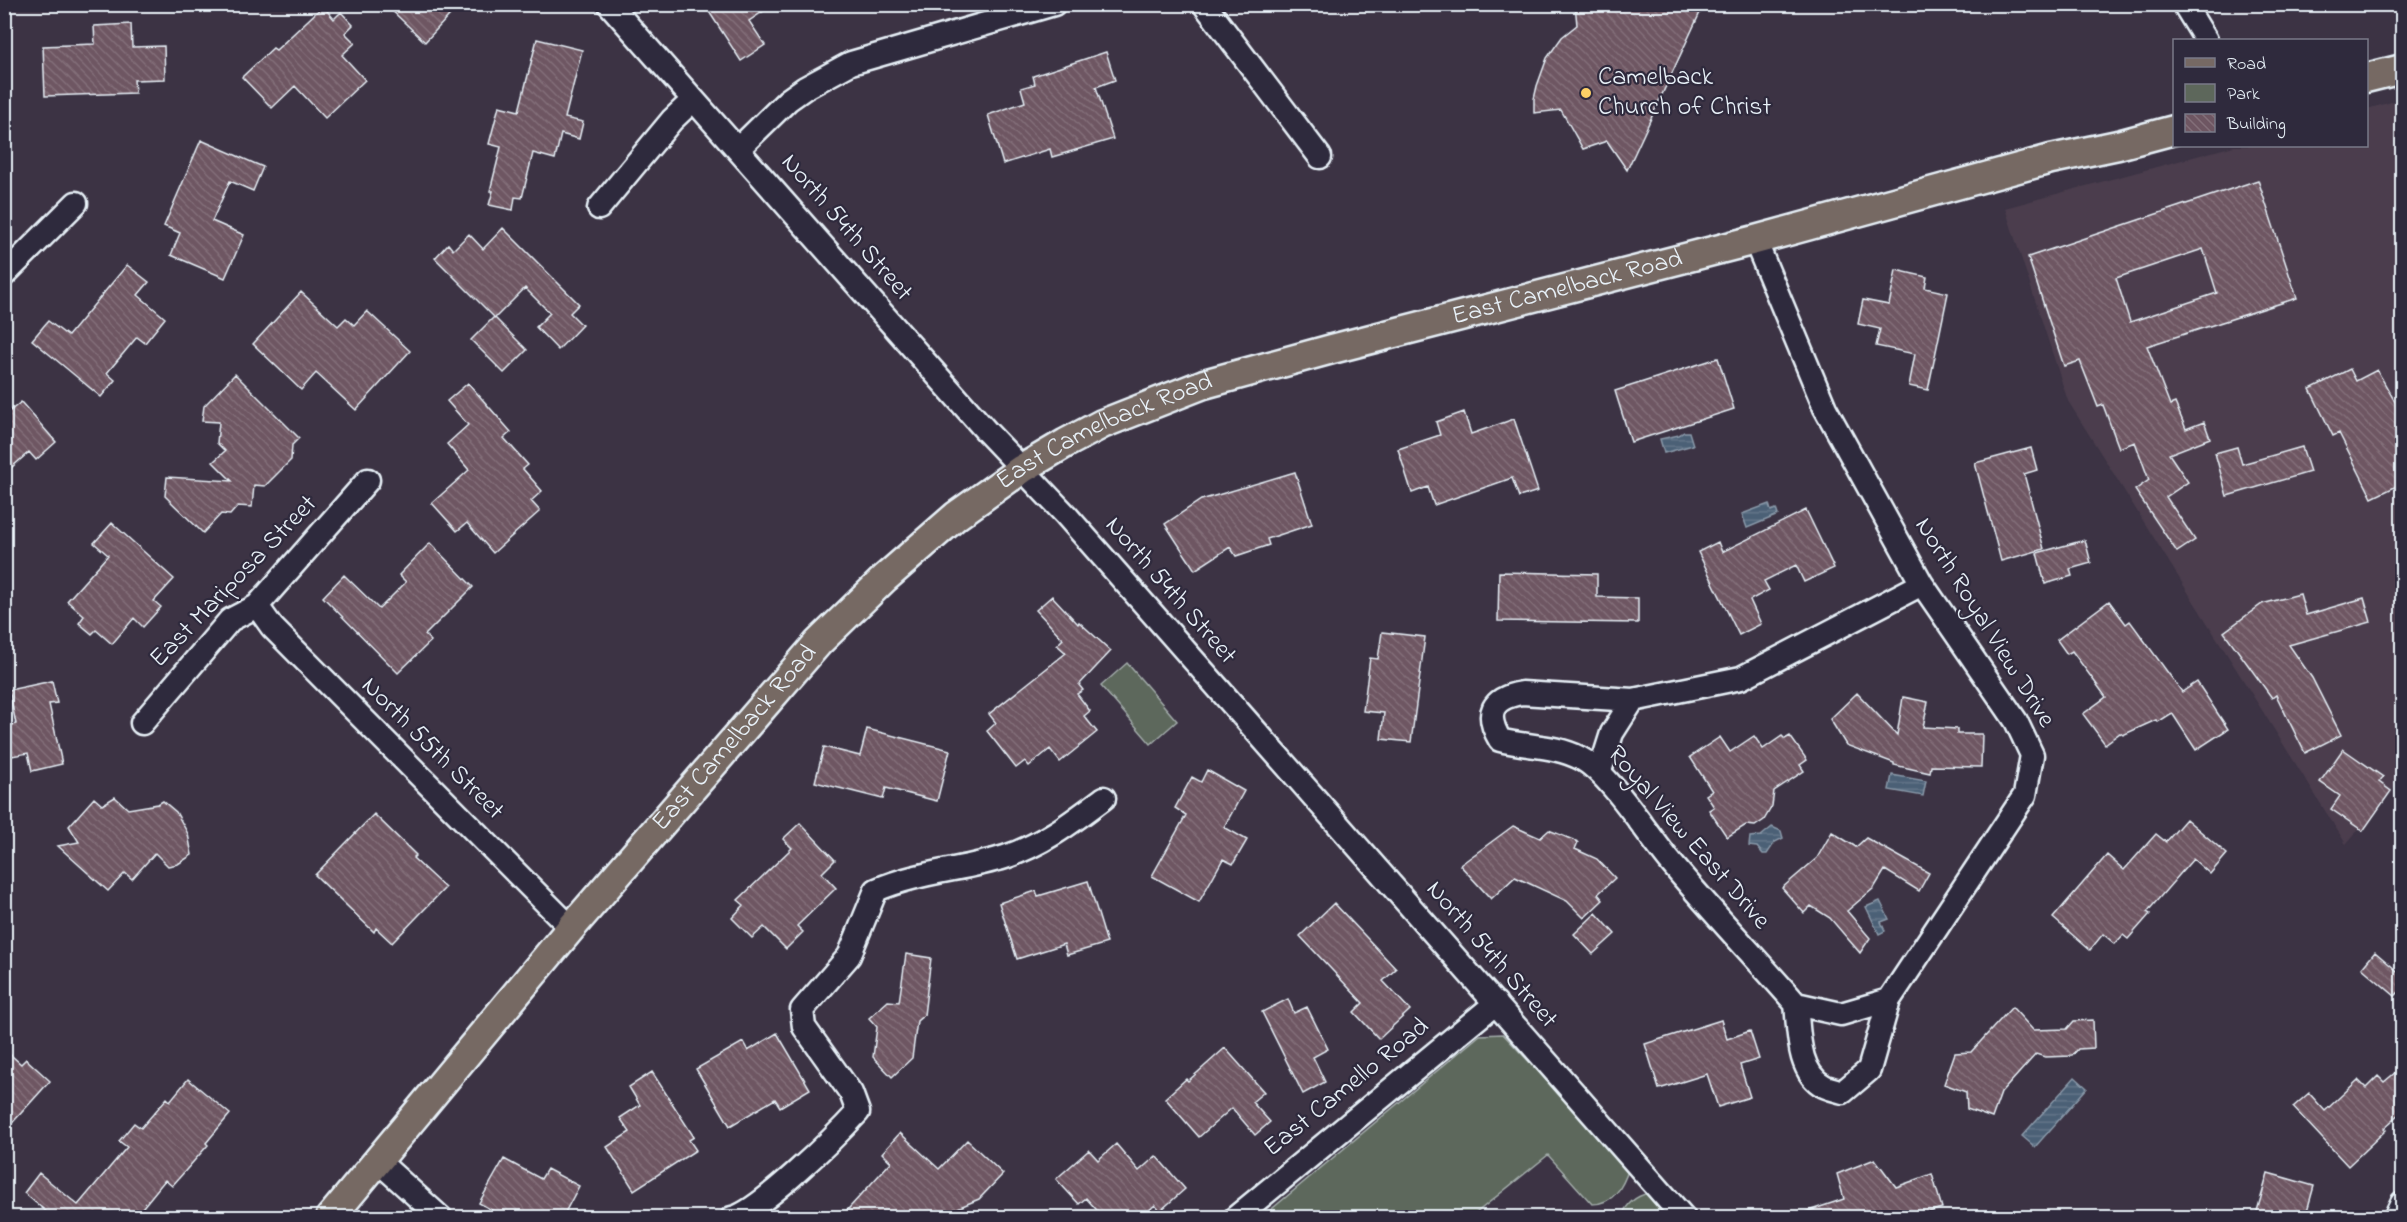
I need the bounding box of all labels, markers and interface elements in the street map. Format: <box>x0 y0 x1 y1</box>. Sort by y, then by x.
legend <box>2173 39 2368 147</box>
text: Road <box>2227 52 2266 78</box>
place label: Camelback Church of Christ <box>1598 59 1772 127</box>
text: Park <box>2227 82 2260 108</box>
marker: Camelback Church of Christ <box>1579 86 1593 100</box>
text: Building <box>2226 112 2286 139</box>
street label: North 54th Street <box>771 146 921 311</box>
street label: East Camelback Road <box>1448 240 1687 336</box>
street label: East Camelback Road <box>989 363 1217 500</box>
street label: East Mariposa Street <box>141 487 327 677</box>
street label: North 54th Street <box>1095 509 1245 674</box>
street label: North Royal View Drive <box>1904 510 2064 736</box>
street label: East Camelback Road <box>643 636 827 840</box>
street label: North 55th Street <box>352 669 513 830</box>
street label: Royal View East Drive <box>1597 738 1779 939</box>
street label: North 54th Street <box>1416 873 1566 1038</box>
street label: East Camello Road <box>1256 1009 1438 1167</box>

